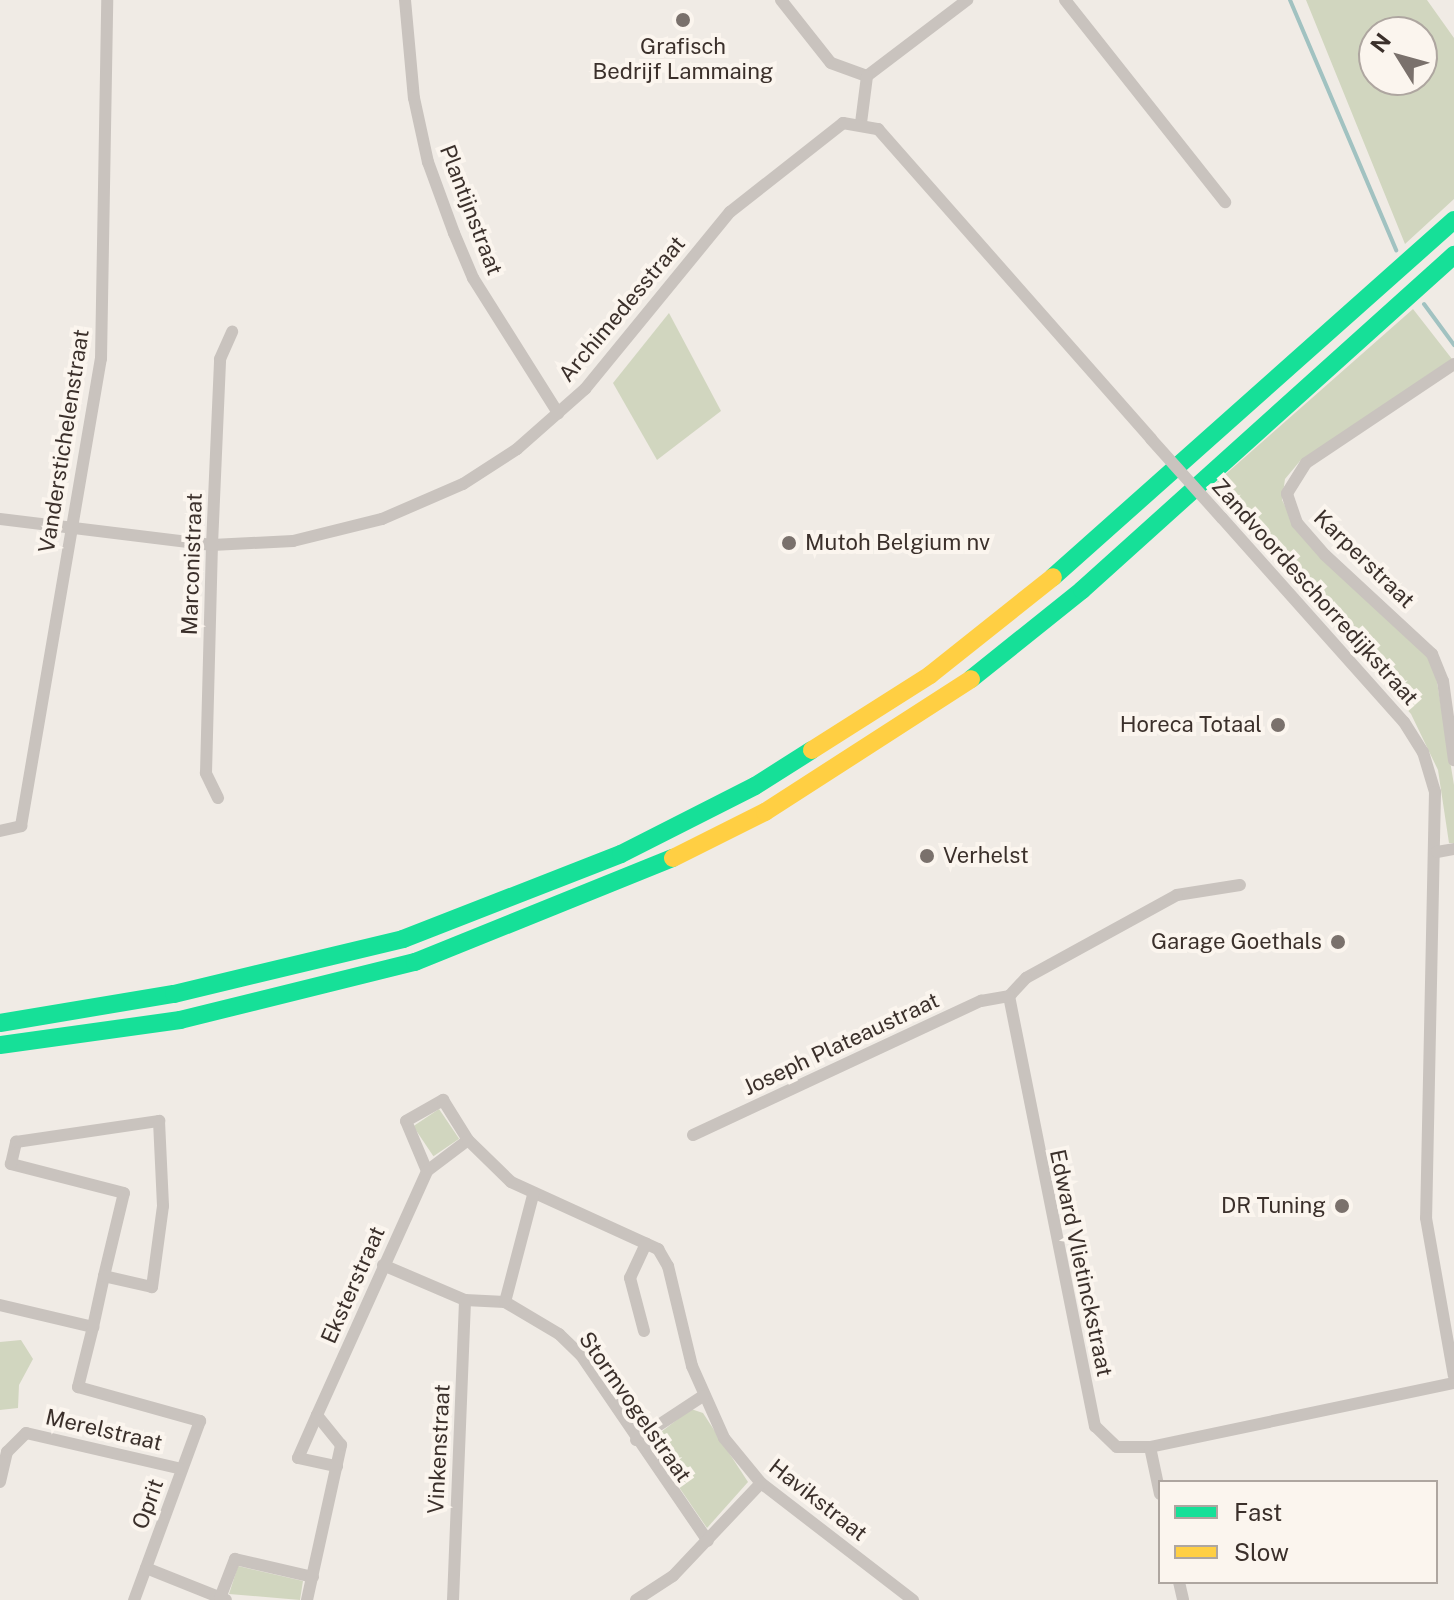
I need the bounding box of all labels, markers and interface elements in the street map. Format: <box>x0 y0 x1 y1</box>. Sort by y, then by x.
marker: Grafisch Bedrijf Lammaing <box>674 11 692 29</box>
north arrow <box>1358 16 1438 96</box>
text: N <box>1365 28 1396 57</box>
place label: Grafisch Bedrijf Lammaing <box>592 33 774 84</box>
street label: Plantijnstraat <box>434 141 508 279</box>
street label: Archimedesstraat <box>553 231 691 387</box>
street label: Vanderstichelenstraat <box>33 327 95 555</box>
street label: Zandvoordeschorredijkstraat <box>1206 473 1424 711</box>
street label: Marconistraat <box>176 492 208 636</box>
street label: Karperstraat <box>1308 504 1420 614</box>
place label: Mutoh Belgium nv <box>805 530 990 556</box>
marker: Mutoh Belgium nv <box>780 534 798 552</box>
place label: Horeca Totaal <box>1120 712 1262 738</box>
marker: Horeca Totaal <box>1269 716 1287 734</box>
place label: Verhelst <box>943 843 1029 869</box>
marker: Verhelst <box>918 847 936 865</box>
place label: Garage Goethals <box>1151 929 1322 955</box>
marker: Garage Goethals <box>1329 933 1347 951</box>
street label: Joseph Plateaustraat <box>739 987 943 1101</box>
street label: Edward Vlietinckstraat <box>1044 1147 1118 1379</box>
place label: DR Tuning <box>1221 1193 1326 1219</box>
marker: DR Tuning <box>1333 1197 1351 1215</box>
street label: Eksterstraat <box>315 1222 391 1348</box>
street label: Stormvogelstraat <box>573 1327 697 1487</box>
street label: Vinkenstraat <box>422 1383 456 1515</box>
street label: Merelstraat <box>43 1404 165 1456</box>
street label: Havikstraat <box>764 1453 872 1547</box>
street label: Oprit <box>127 1475 169 1533</box>
legend <box>1158 1480 1438 1584</box>
text: Fast <box>1234 1498 1282 1526</box>
text: Slow <box>1234 1538 1289 1566</box>

